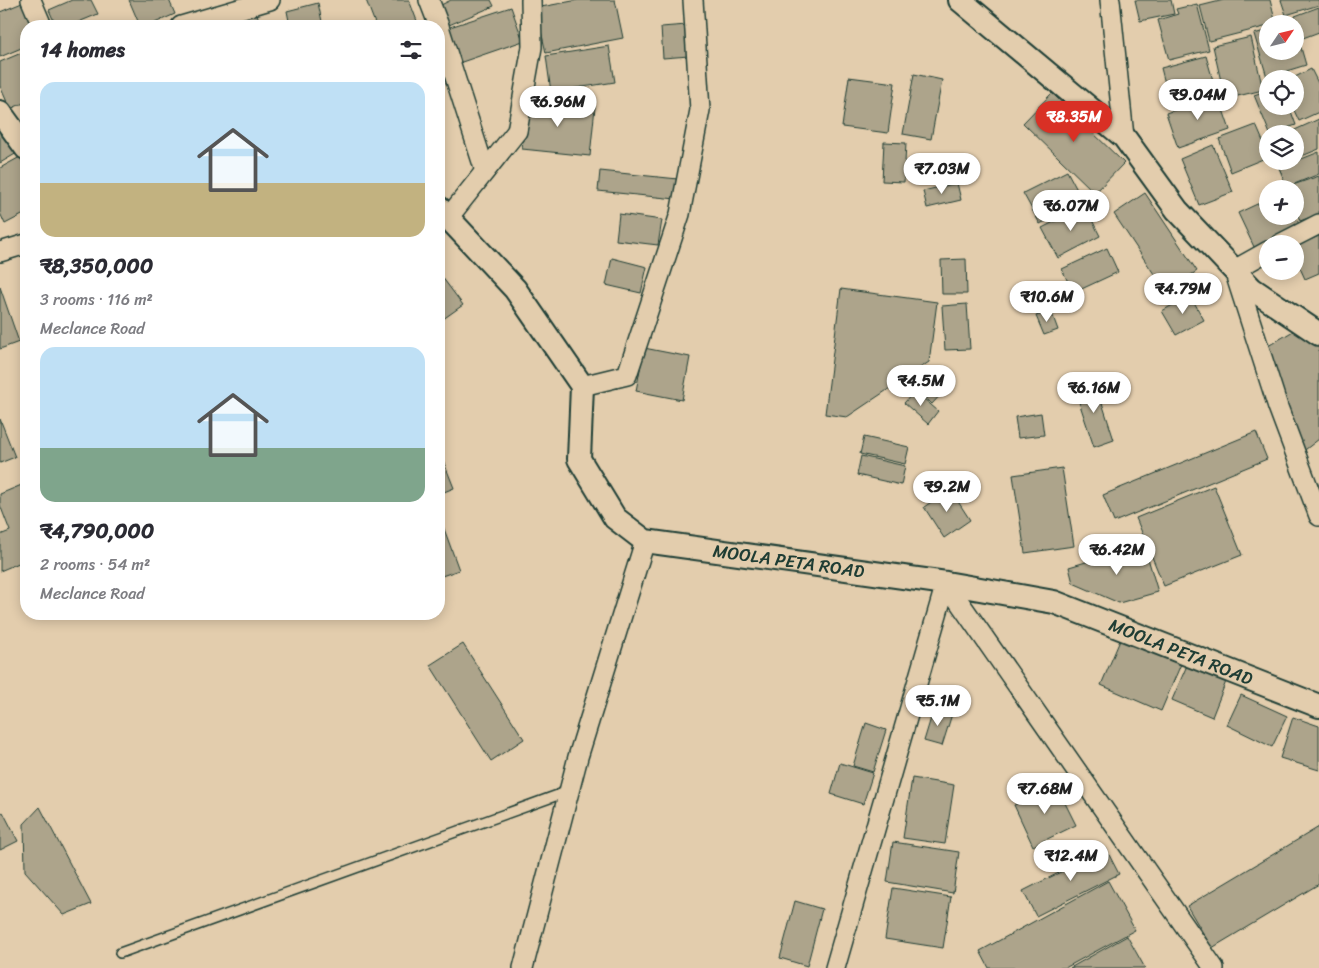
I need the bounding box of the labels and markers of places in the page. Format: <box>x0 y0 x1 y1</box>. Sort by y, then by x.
pin: ₹9.04M <box>1157 78 1239 121</box>
pin: ₹6.96M <box>517 86 599 128</box>
pin: ₹8.35M <box>1033 100 1115 143</box>
pin: ₹7.03M <box>901 152 983 195</box>
pin: ₹6.07M <box>1030 190 1112 232</box>
pin: ₹4.79M <box>1142 272 1224 315</box>
pin: ₹10.6M <box>1006 280 1088 323</box>
pin: ₹4.5M <box>886 364 956 407</box>
pin: ₹6.16M <box>1053 372 1135 414</box>
pin: ₹9.2M <box>912 470 982 513</box>
pin: ₹6.42M <box>1076 534 1158 576</box>
pin: ₹5.1M <box>903 684 973 727</box>
pin: ₹7.68M <box>1004 772 1086 815</box>
pin: ₹12.4M <box>1030 840 1112 882</box>

